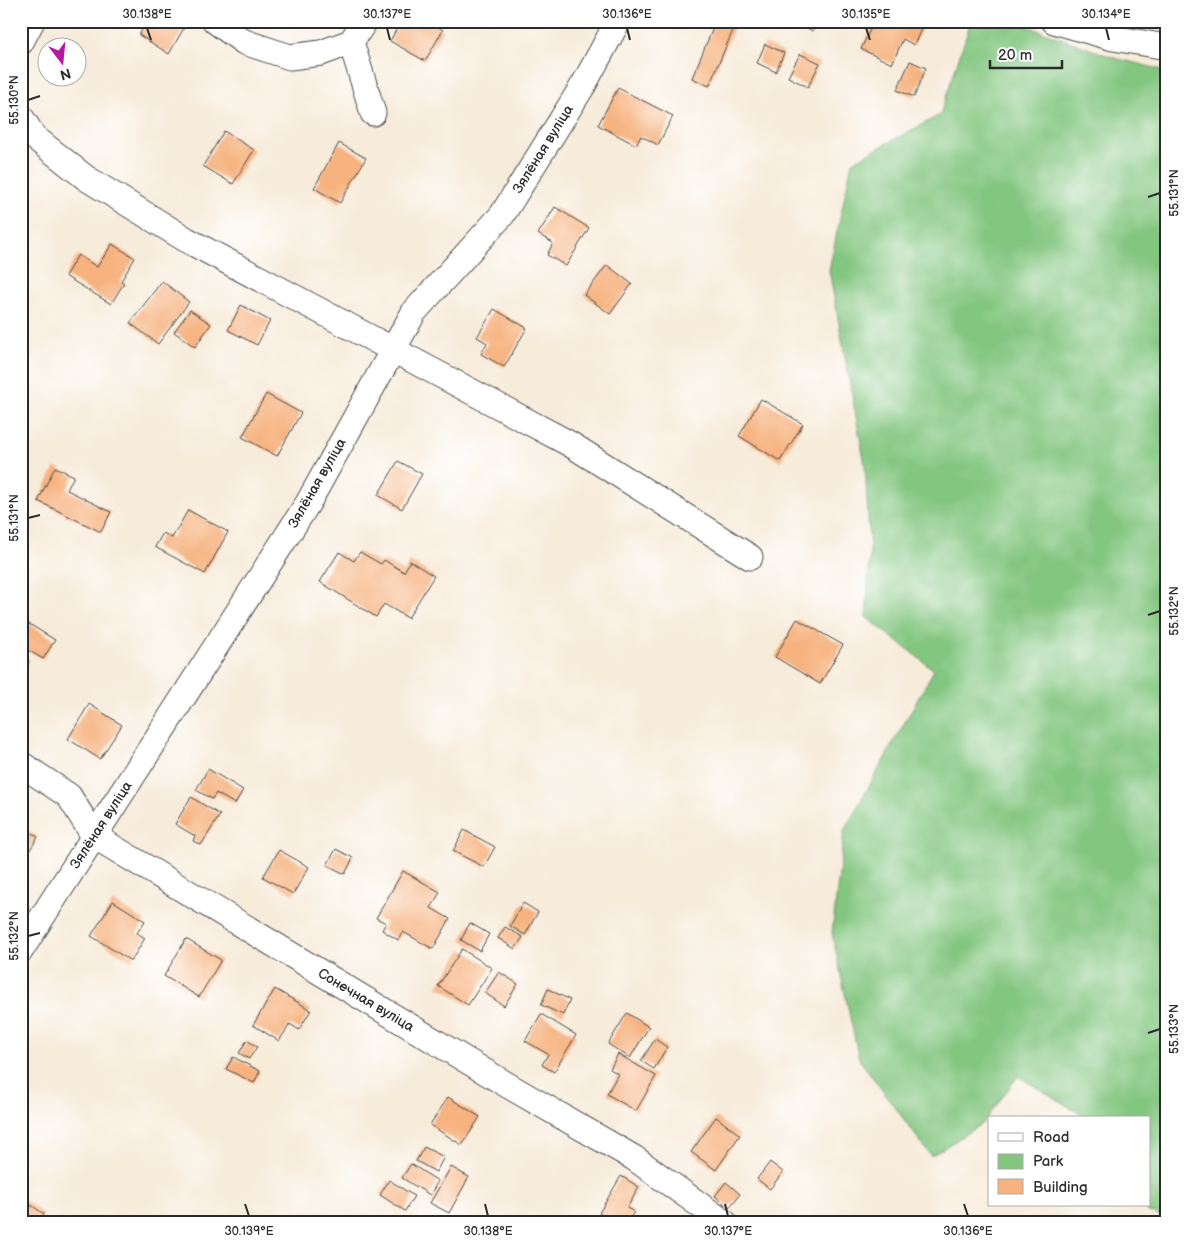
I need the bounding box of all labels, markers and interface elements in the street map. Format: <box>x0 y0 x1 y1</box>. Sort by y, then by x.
text: 30.138°E <box>122 7 172 22</box>
text: 30.137°E <box>363 7 411 22</box>
text: 30.136°E <box>602 7 652 22</box>
text: 30.135°E <box>842 7 891 22</box>
text: 30.134°E <box>1081 7 1131 22</box>
north arrow <box>38 38 88 88</box>
scale bar <box>990 38 1063 70</box>
text: 20 m <box>998 46 1032 65</box>
text: N <box>58 64 73 84</box>
text: 55.130°N <box>7 75 22 125</box>
street label: Зялёная вуліца <box>509 101 577 196</box>
text: 55.131°N <box>1167 169 1182 217</box>
street label: Зялёная вуліца <box>284 434 350 531</box>
text: 55.131°N <box>7 494 22 542</box>
text: 55.132°N <box>1167 586 1182 636</box>
street label: Зялёная вуліца <box>66 777 136 872</box>
text: 55.132°N <box>7 911 22 961</box>
street label: Сонечная вуліца <box>315 965 418 1036</box>
text: 55.133°N <box>1167 1004 1182 1054</box>
legend <box>988 1116 1150 1206</box>
text: Road <box>1033 1128 1069 1147</box>
text: Park <box>1033 1152 1064 1171</box>
text: Building <box>1033 1178 1088 1197</box>
text: 30.139°E <box>224 1224 274 1239</box>
text: 30.138°E <box>463 1224 513 1239</box>
text: 30.137°E <box>704 1224 752 1239</box>
text: 30.136°E <box>943 1224 993 1239</box>

